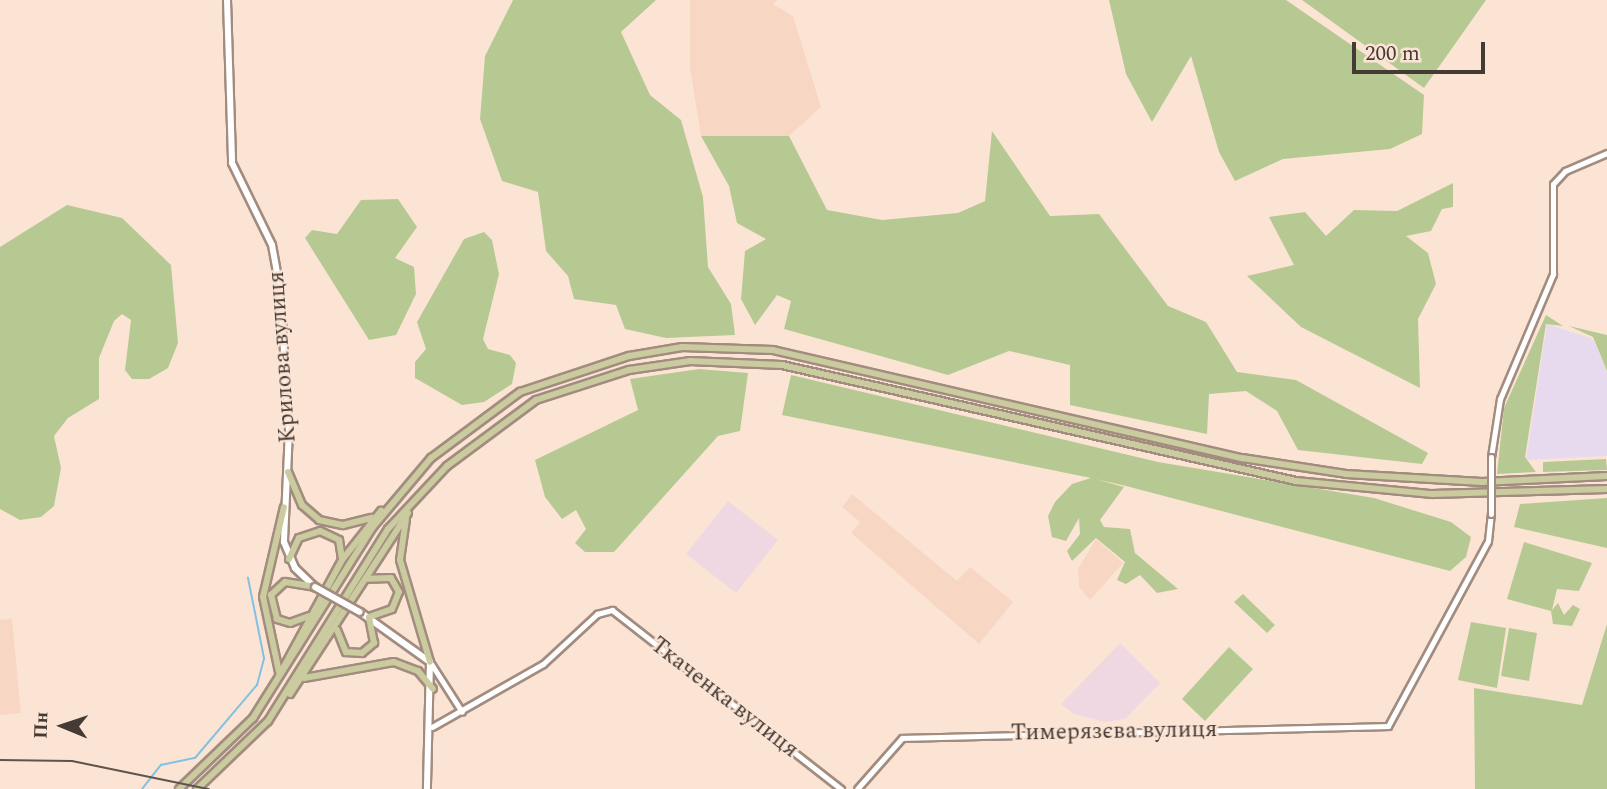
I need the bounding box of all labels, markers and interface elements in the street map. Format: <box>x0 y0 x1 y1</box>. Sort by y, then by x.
scale bar <box>1355 28 1488 72</box>
text: 200 m <box>1365 38 1420 70</box>
street label: Крилова вулиця <box>263 270 303 444</box>
street label: Ткаченка вулиця <box>645 632 803 764</box>
north arrow <box>28 691 98 761</box>
text: Пн <box>27 711 56 739</box>
street label: Тимерязєва вулиця <box>1010 716 1218 748</box>

